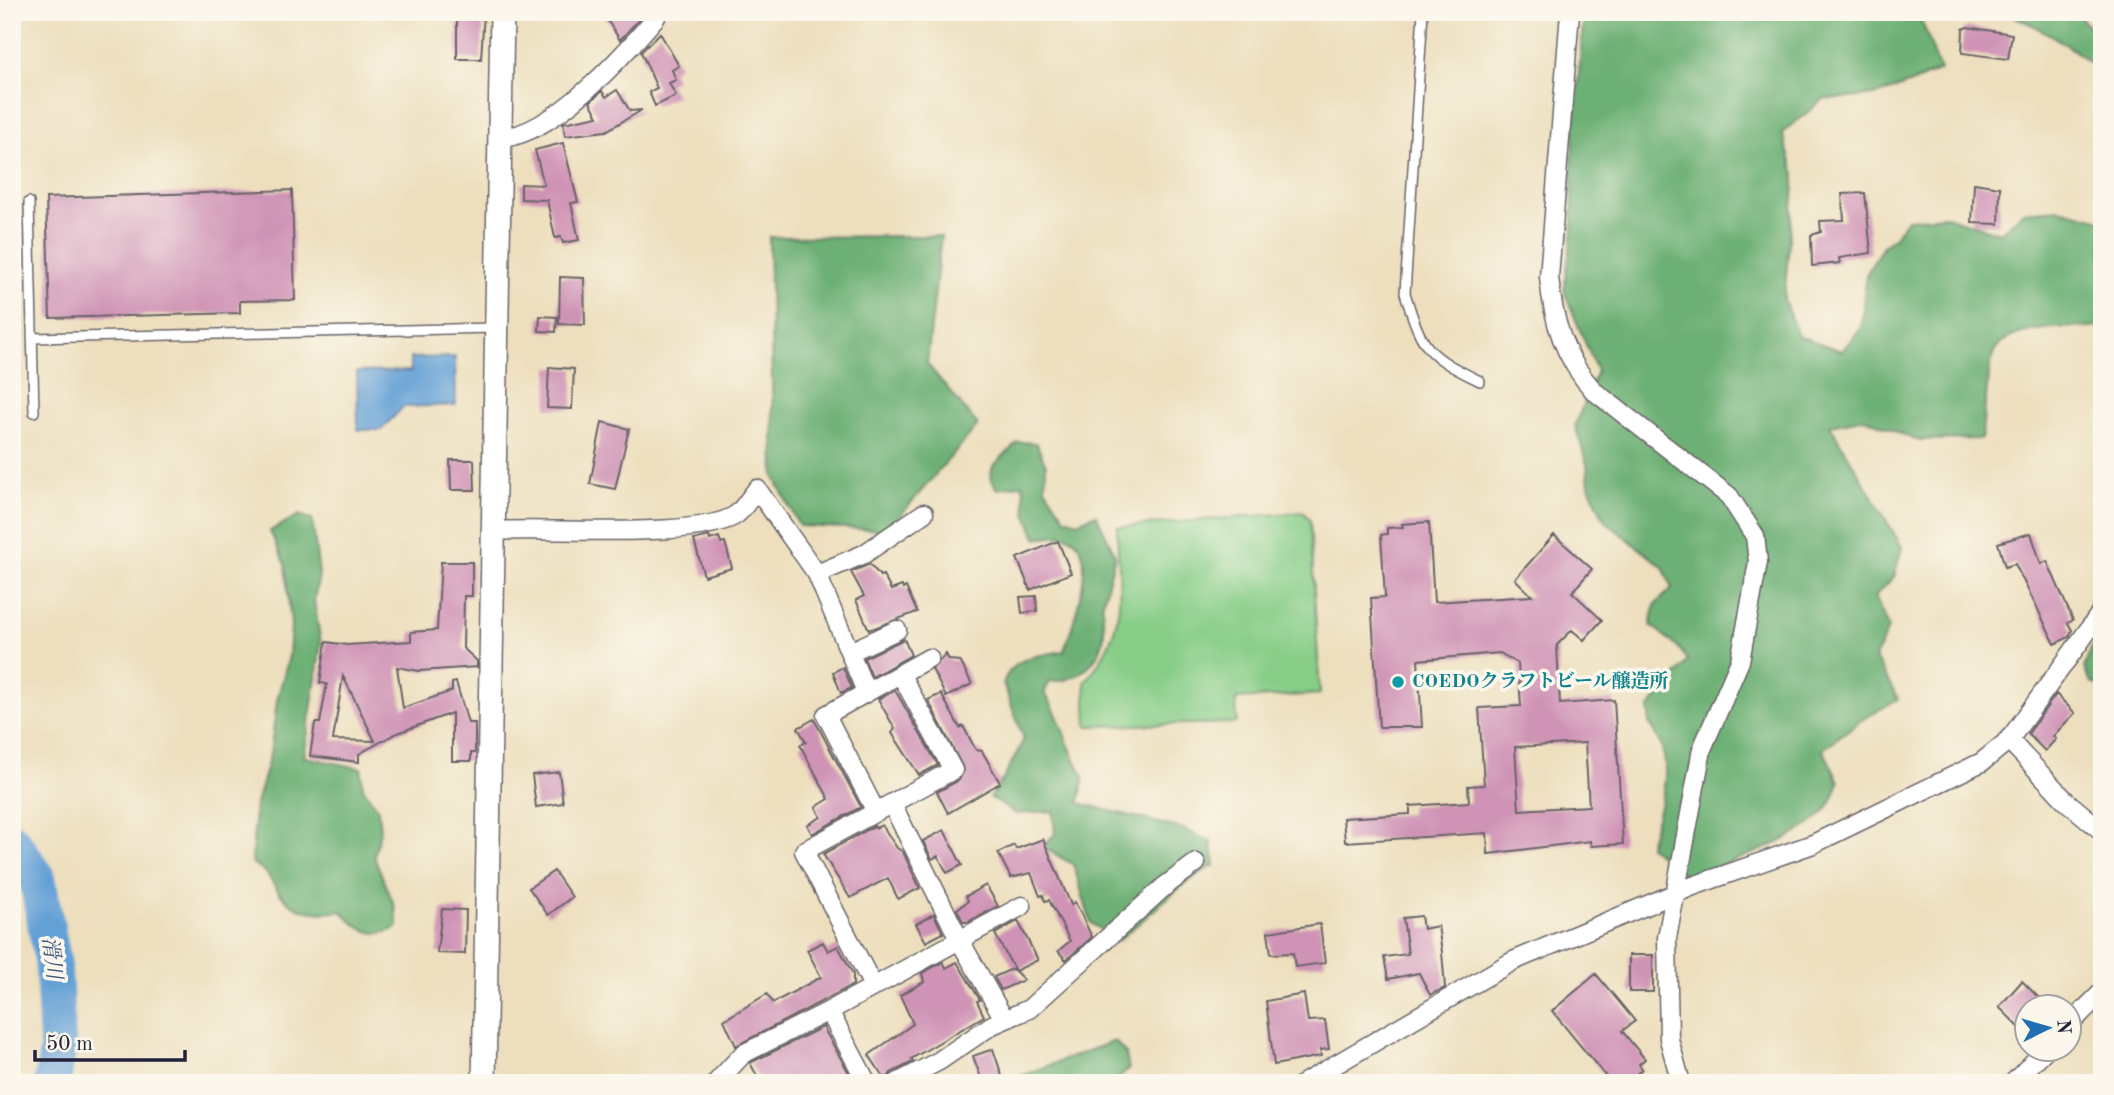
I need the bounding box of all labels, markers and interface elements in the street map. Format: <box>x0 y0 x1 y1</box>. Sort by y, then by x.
place label: COEDOクラフトビール醸造所 <box>1412 670 1669 692</box>
marker: COEDOクラフトビール醸造所 <box>1390 674 1406 690</box>
water label: 滑川 <box>38 936 66 982</box>
north arrow <box>2012 993 2082 1064</box>
scale bar <box>35 1018 186 1062</box>
text: N <box>2052 1019 2073 1035</box>
text: 50 m <box>46 1034 93 1055</box>

